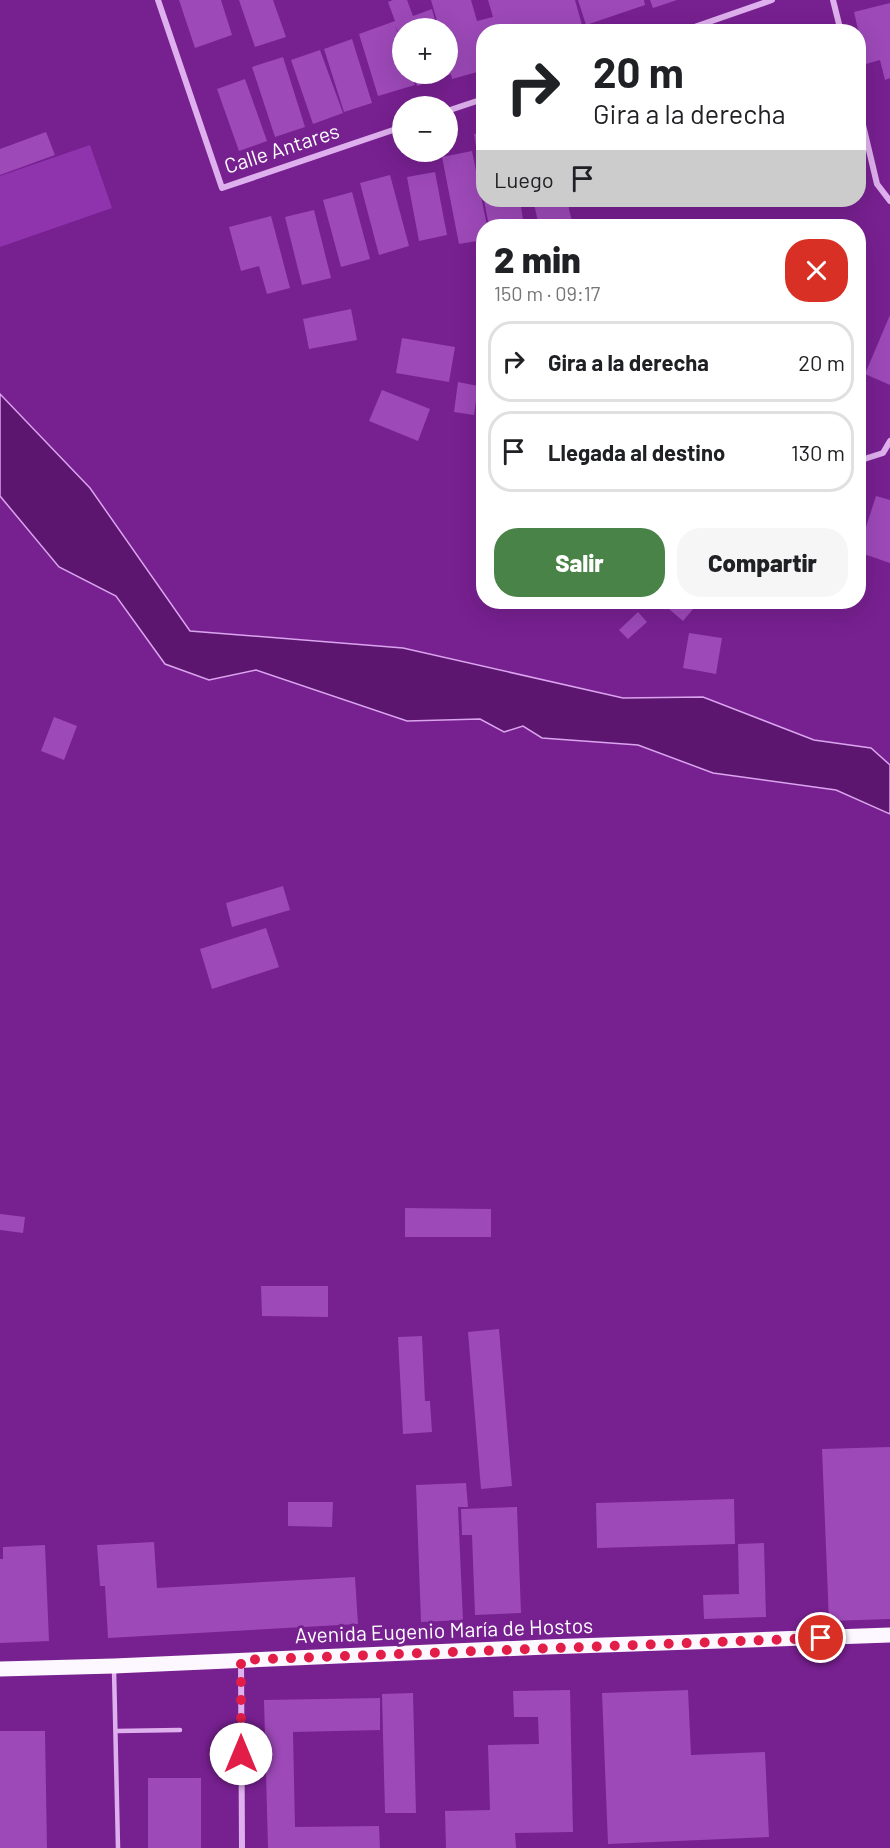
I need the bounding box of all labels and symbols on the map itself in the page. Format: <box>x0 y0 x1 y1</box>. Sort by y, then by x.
street label: Calle Antares <box>221 117 342 178</box>
street label: Avenida Eugenio María de Hostos <box>294 1612 594 1647</box>
pin <box>795 1612 846 1663</box>
position arrow <box>209 1722 273 1786</box>

